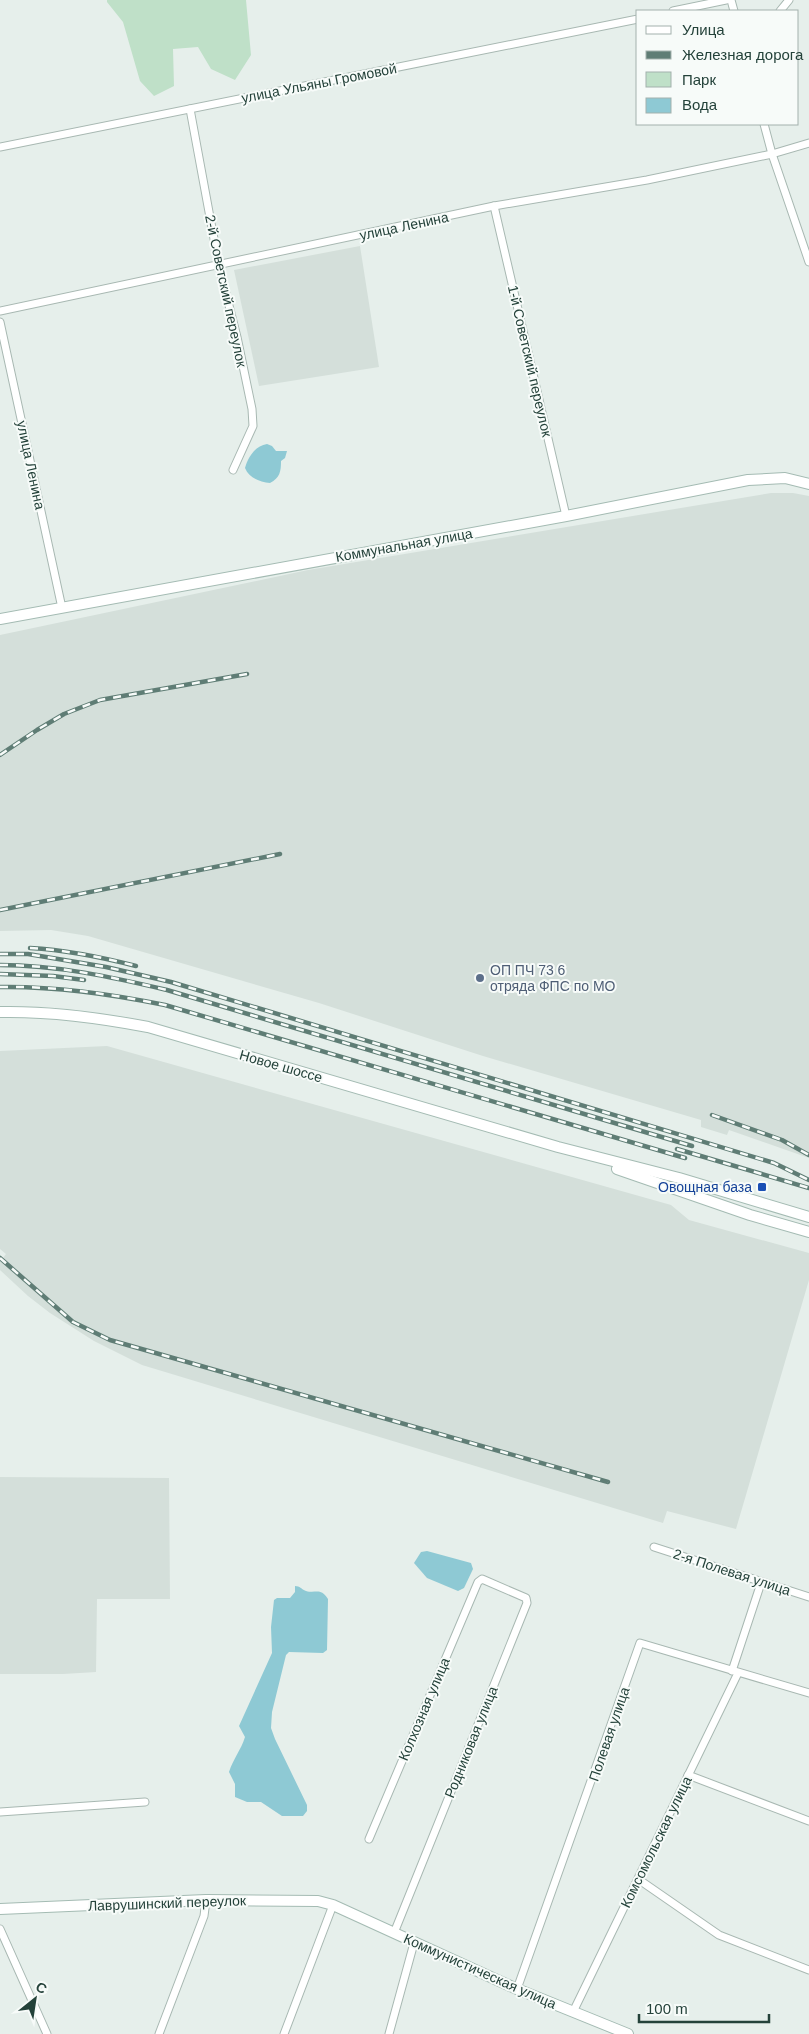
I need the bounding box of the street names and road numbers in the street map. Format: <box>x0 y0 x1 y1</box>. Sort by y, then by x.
street label: улица Ульяны Громовой <box>240 60 398 106</box>
street label: улица Ленина <box>358 209 450 243</box>
street label: 2-й Советский переулок <box>202 213 250 369</box>
street label: 1-й Советский переулок <box>505 284 555 439</box>
street label: улица Ленина <box>14 419 48 511</box>
street label: Коммунальная улица <box>334 525 474 565</box>
street label: Новое шоссе <box>238 1047 324 1086</box>
street label: 2-я Полевая улица <box>671 1545 793 1599</box>
street label: Колхозная улица <box>395 1655 453 1763</box>
street label: Родниковая улица <box>441 1684 501 1800</box>
street label: Полевая улица <box>585 1685 633 1783</box>
street label: Комсомольская улица <box>617 1773 695 1910</box>
street label: Лаврушинский переулок <box>88 1892 247 1914</box>
street label: Коммунистическая улица <box>401 1930 559 2012</box>

